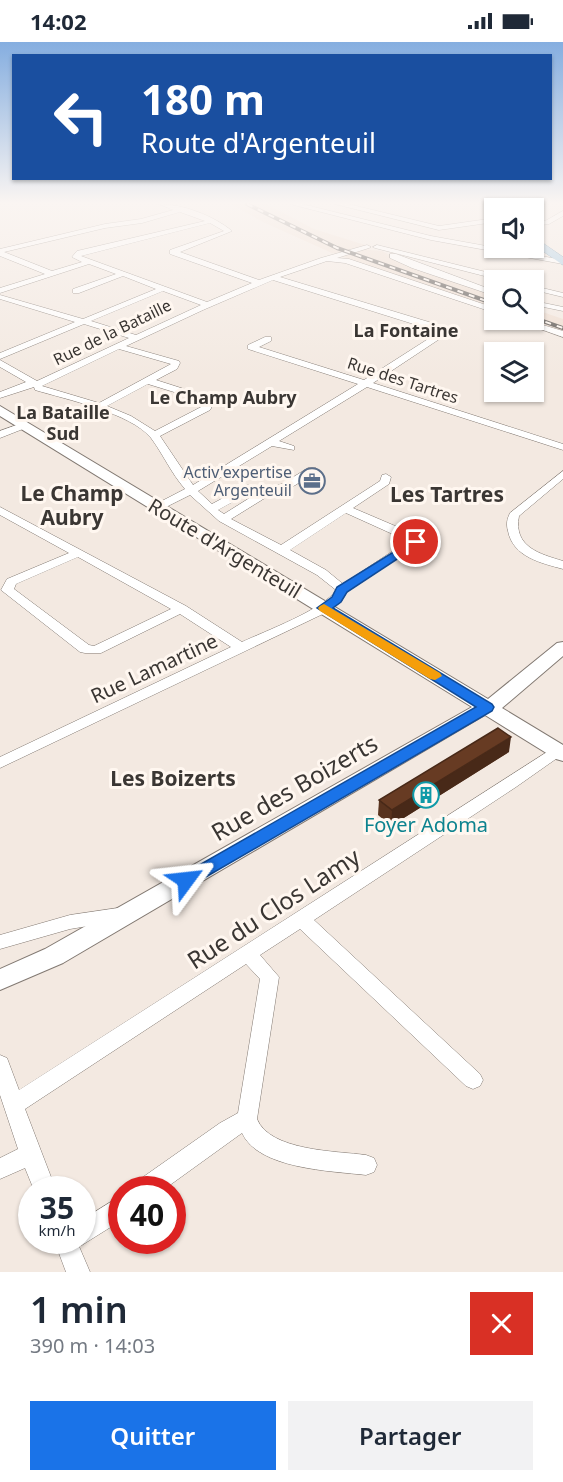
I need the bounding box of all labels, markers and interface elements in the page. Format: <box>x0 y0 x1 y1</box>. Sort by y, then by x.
text: 14:02 <box>30 6 87 36</box>
text: 180 m <box>141 70 265 127</box>
icon: left <box>42 78 120 156</box>
text: Route d'Argenteuil <box>141 124 376 161</box>
map controls <box>484 198 544 402</box>
button: sound <box>484 198 544 258</box>
button: search <box>484 270 544 330</box>
street label: Rue de la Bataille <box>49 294 175 370</box>
district label: La Fontaine <box>354 318 458 342</box>
button: layers <box>484 342 544 402</box>
street label: Rue des Tartres <box>345 352 461 408</box>
district label: Le Champ Aubry <box>150 385 297 409</box>
district label: La Bataille Sud <box>16 400 110 445</box>
place label: Activ'expertise Argenteuil <box>184 461 292 501</box>
office icon: Activ'expertise Argenteuil <box>297 466 327 496</box>
district label: Le Champ Aubry <box>20 479 124 531</box>
district label: Les Tartres <box>390 480 504 508</box>
street label: Route d'Argenteuil <box>143 492 307 604</box>
pin <box>390 516 441 567</box>
icon: arrive <box>399 525 432 558</box>
street label: Rue Lamartine <box>86 627 222 709</box>
street label: Rue des Boizerts <box>205 726 383 848</box>
district label: Les Boizerts <box>110 764 236 792</box>
building icon: Foyer Adoma <box>411 780 441 810</box>
place label: Foyer Adoma <box>364 811 488 838</box>
street label: Rue du Clos Lamy <box>180 839 366 976</box>
position arrow <box>154 848 218 912</box>
speed limit sign: 40 <box>108 1176 186 1254</box>
text: 35 <box>40 1187 74 1228</box>
text: km/h <box>39 1220 75 1240</box>
text: 1 min <box>30 1285 128 1334</box>
button: close <box>470 1292 533 1355</box>
text: 390 m · 14:03 <box>30 1332 155 1359</box>
button: Quitter <box>30 1401 276 1470</box>
button: Partager <box>288 1401 533 1470</box>

